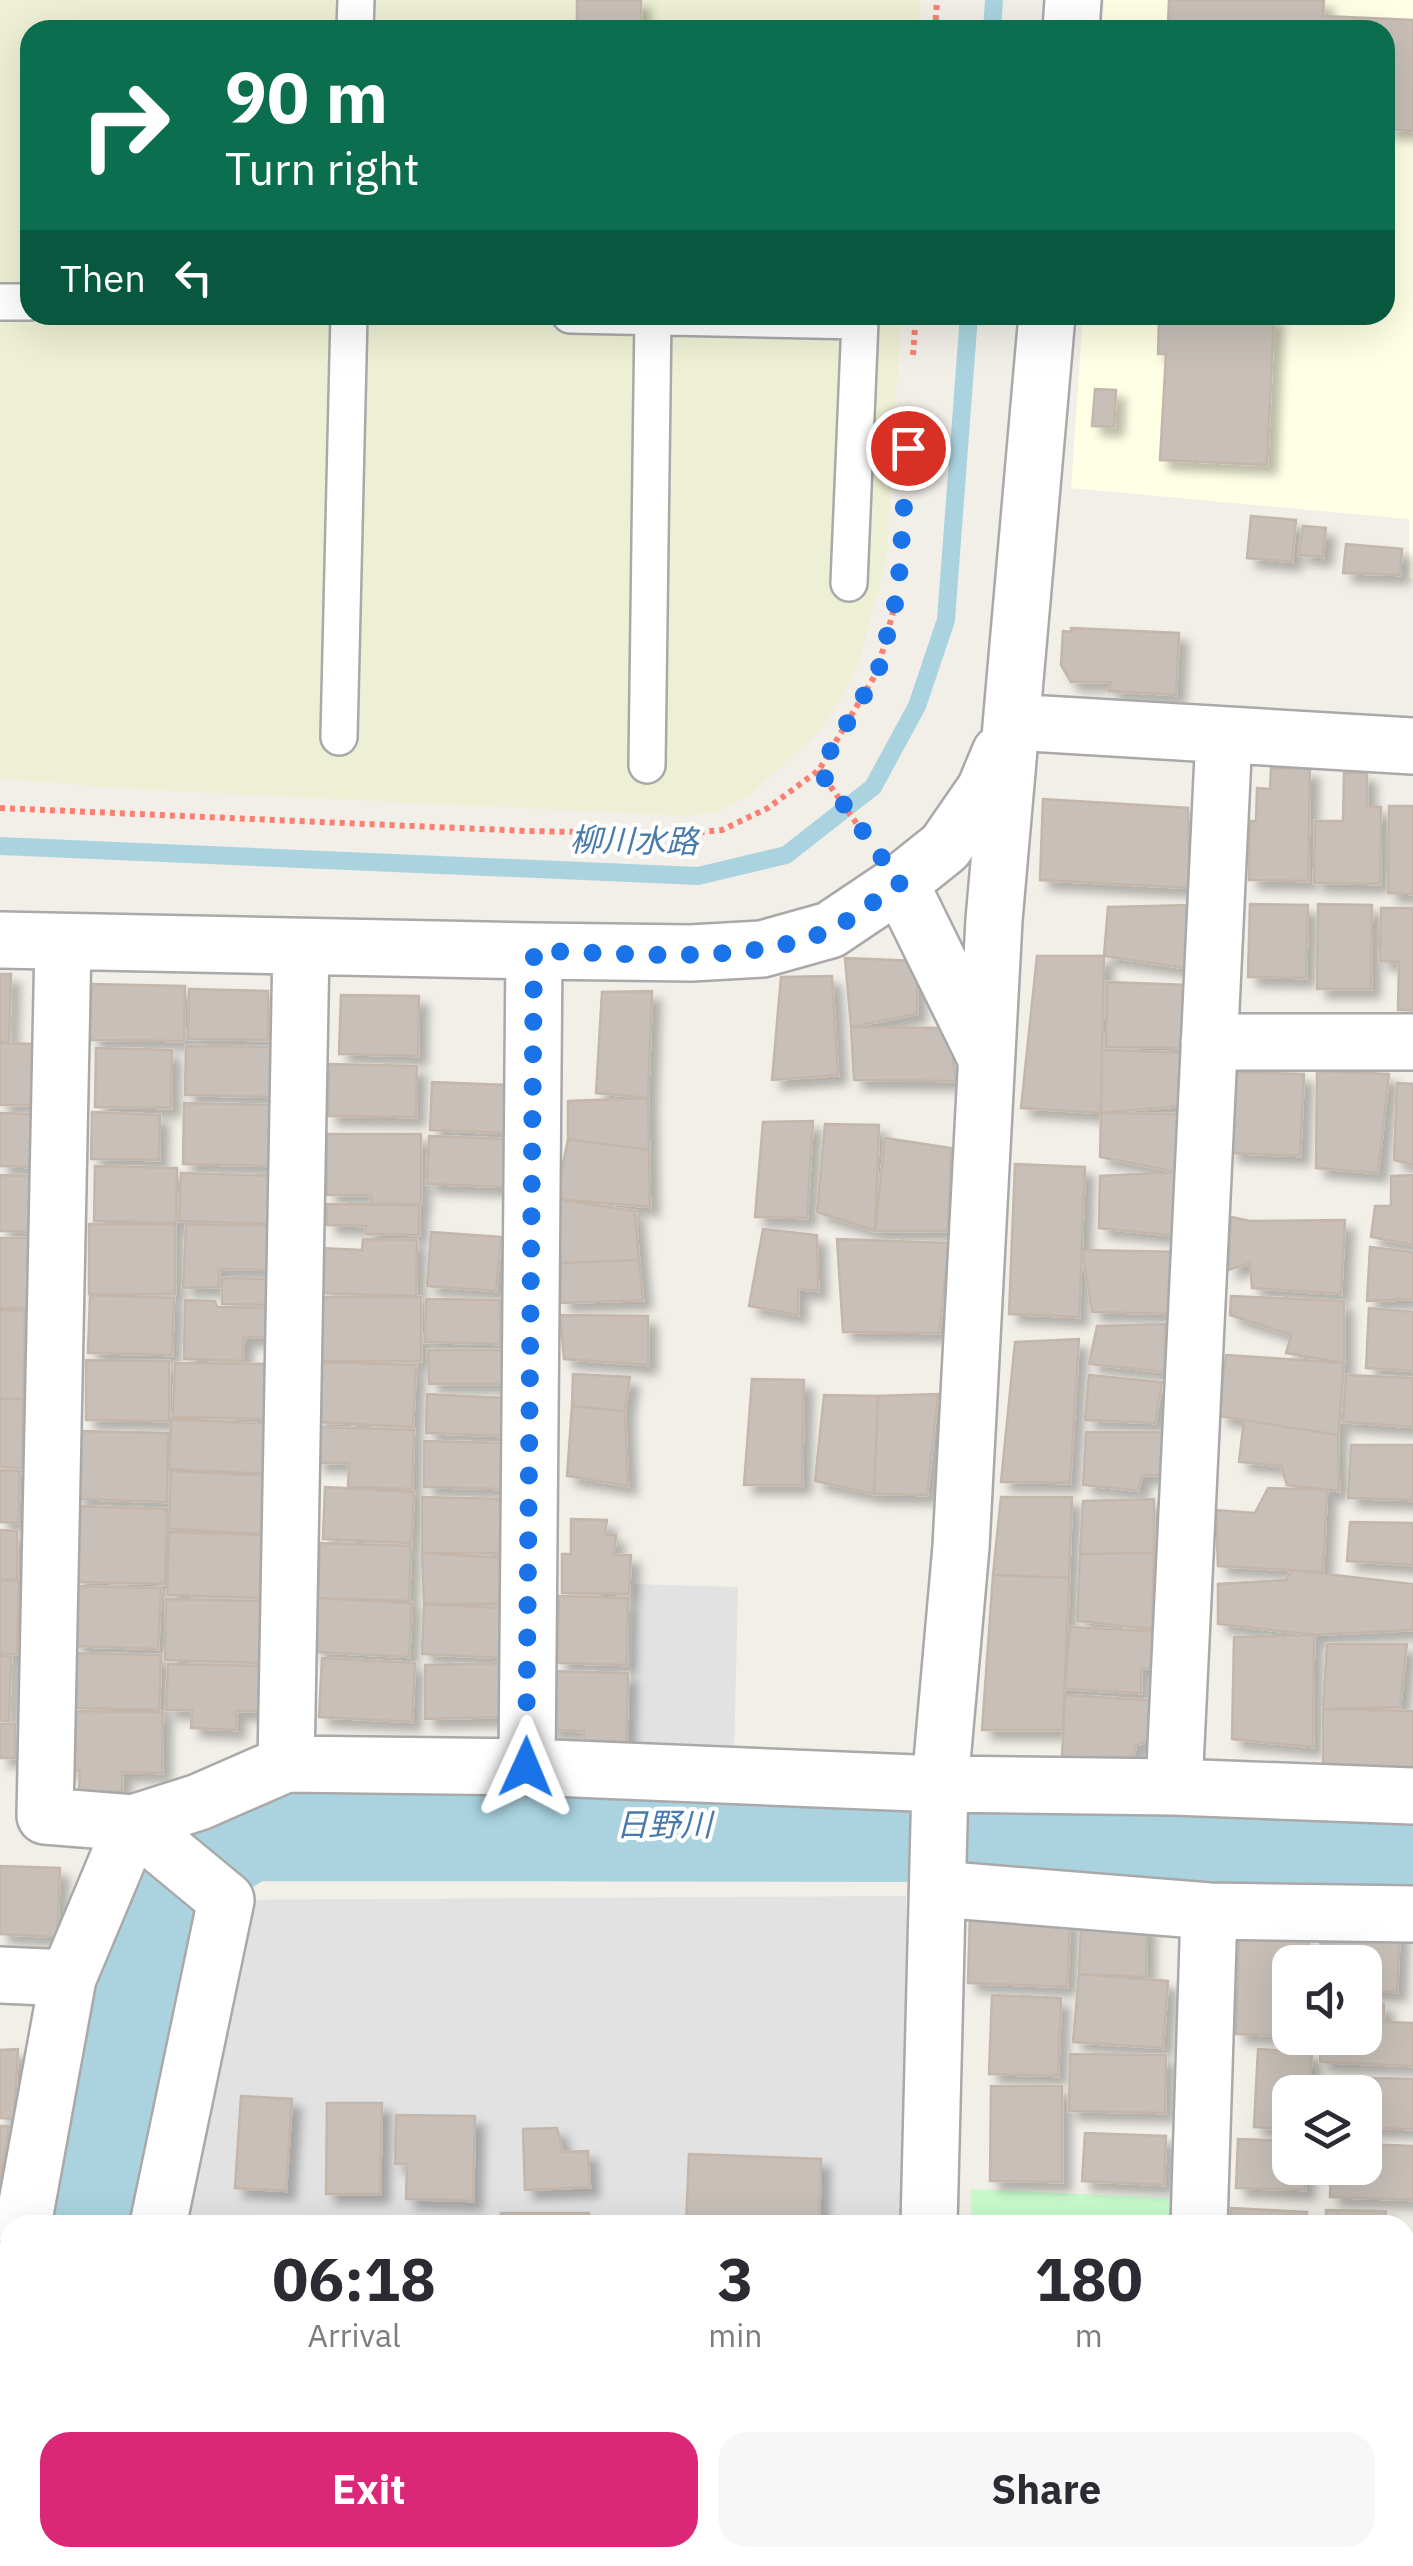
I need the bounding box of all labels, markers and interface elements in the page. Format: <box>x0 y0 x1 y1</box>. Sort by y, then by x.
text: 90 m <box>225 51 388 142</box>
icon: right <box>60 60 190 190</box>
text: Turn right <box>225 139 420 197</box>
icon: left <box>166 250 221 305</box>
text: Then <box>60 253 146 302</box>
pin <box>866 406 951 491</box>
icon: arrive <box>881 421 936 476</box>
water label: 柳川水路 <box>570 818 701 862</box>
position arrow <box>474 1715 578 1819</box>
water label: 日野川 <box>616 1803 715 1845</box>
map controls <box>1272 1945 1382 2185</box>
button: sound <box>1272 1945 1382 2055</box>
button: layers <box>1272 2075 1382 2185</box>
text: 06:18 <box>272 2239 436 2318</box>
text: 3 <box>717 2239 753 2318</box>
text: 180 <box>1035 2239 1143 2318</box>
text: Arrival <box>308 2314 401 2356</box>
text: min <box>708 2314 762 2356</box>
text: m <box>1075 2314 1103 2356</box>
button: Exit <box>40 2432 698 2547</box>
button: Share <box>718 2432 1375 2547</box>

